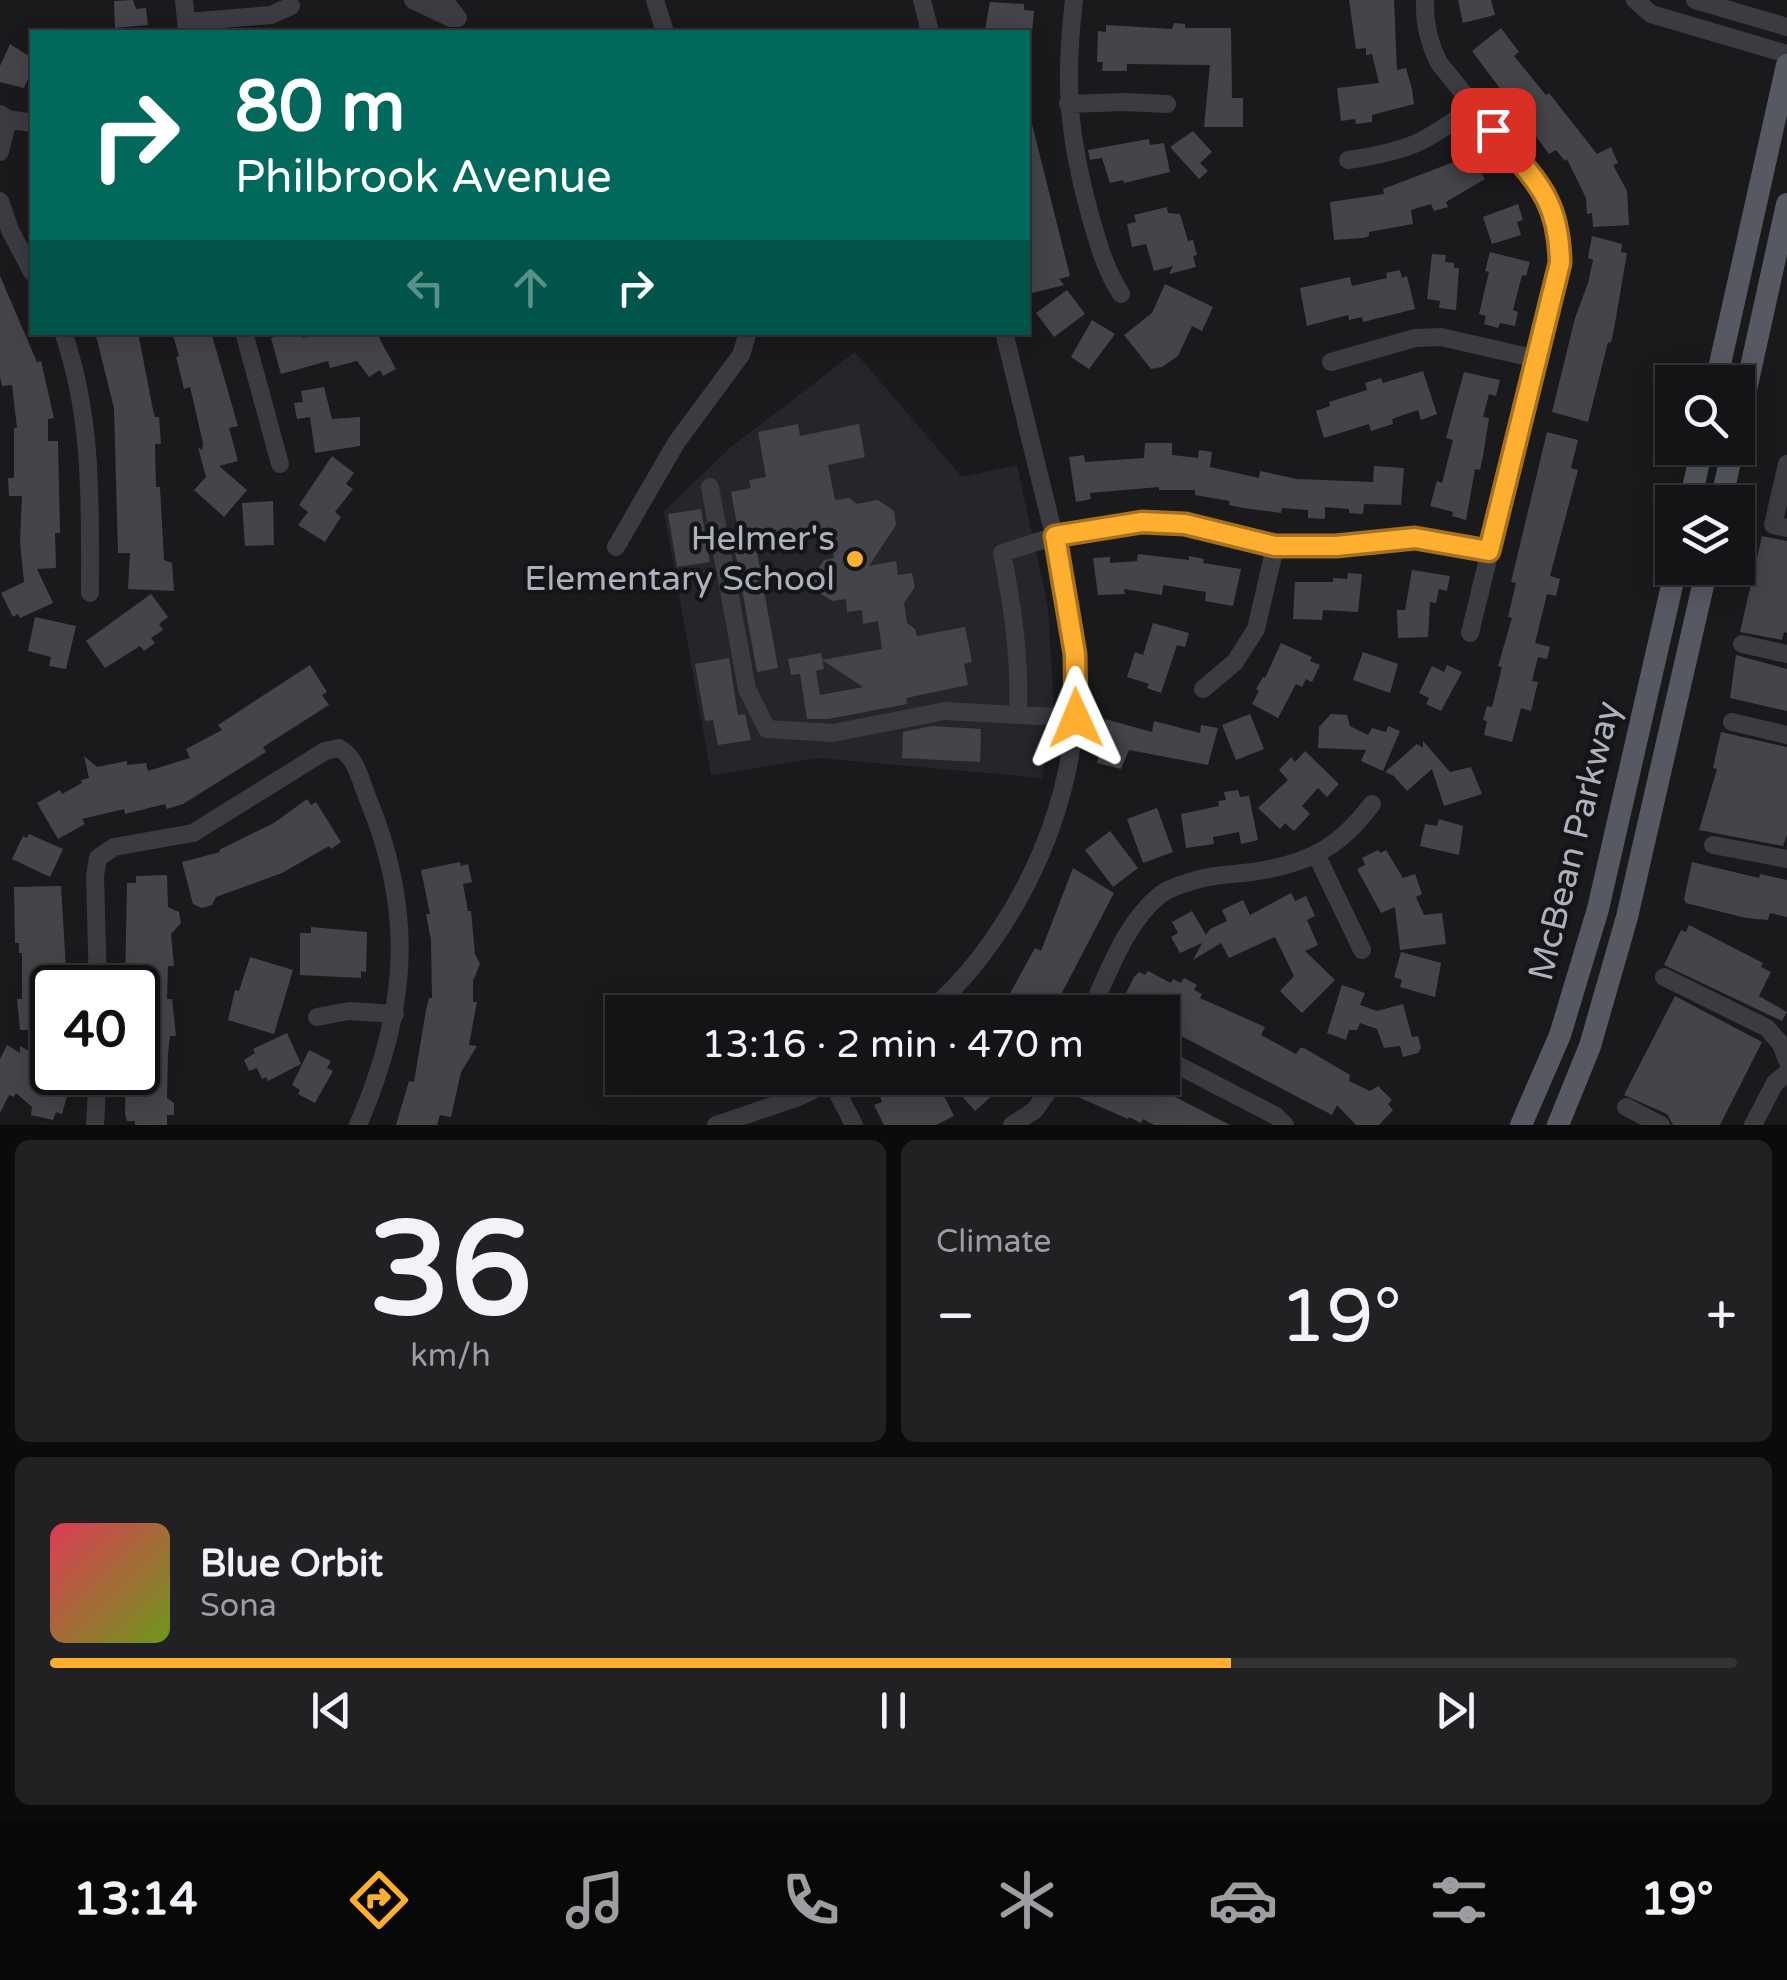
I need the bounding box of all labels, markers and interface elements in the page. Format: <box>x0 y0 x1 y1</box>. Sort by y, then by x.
text: 80 m <box>235 66 405 150</box>
icon: right <box>70 70 200 200</box>
pin <box>1451 88 1536 173</box>
icon: arrive <box>1466 103 1521 158</box>
text: Philbrook Avenue <box>235 151 612 205</box>
icon: left <box>398 260 453 315</box>
icon: ahead <box>503 260 558 315</box>
icon: right <box>608 260 663 315</box>
map controls <box>1655 365 1755 585</box>
button: search <box>1655 365 1755 465</box>
button: layers <box>1655 485 1755 585</box>
place label: Helmer's Elementary School <box>524 518 835 600</box>
marker: Helmer's Elementary School <box>844 548 866 570</box>
position arrow <box>1024 666 1128 770</box>
street label: McBean Parkway <box>1520 697 1630 985</box>
speed limit sign: 40 <box>30 965 160 1095</box>
text: 13:16 · 2 min · 470 m <box>701 1022 1084 1068</box>
text: 36 <box>369 1194 532 1350</box>
text: Climate <box>936 1223 1051 1261</box>
text: 19° <box>1279 1272 1402 1362</box>
text: − <box>936 1284 975 1350</box>
text: + <box>1706 1284 1737 1350</box>
text: km/h <box>410 1337 491 1375</box>
text: Blue Orbit <box>200 1541 383 1587</box>
text: Sona <box>200 1587 277 1625</box>
icon: previous <box>304 1683 359 1738</box>
icon: pause <box>866 1683 921 1738</box>
icon: next <box>1428 1683 1483 1738</box>
icon: directions <box>344 1865 414 1935</box>
icon: music <box>560 1865 630 1935</box>
icon: phone <box>776 1865 846 1935</box>
icon: climate <box>992 1865 1062 1935</box>
icon: car <box>1208 1865 1278 1935</box>
icon: filters <box>1424 1865 1494 1935</box>
text: 13:14 <box>73 1873 198 1927</box>
text: 19° <box>1640 1873 1714 1927</box>

